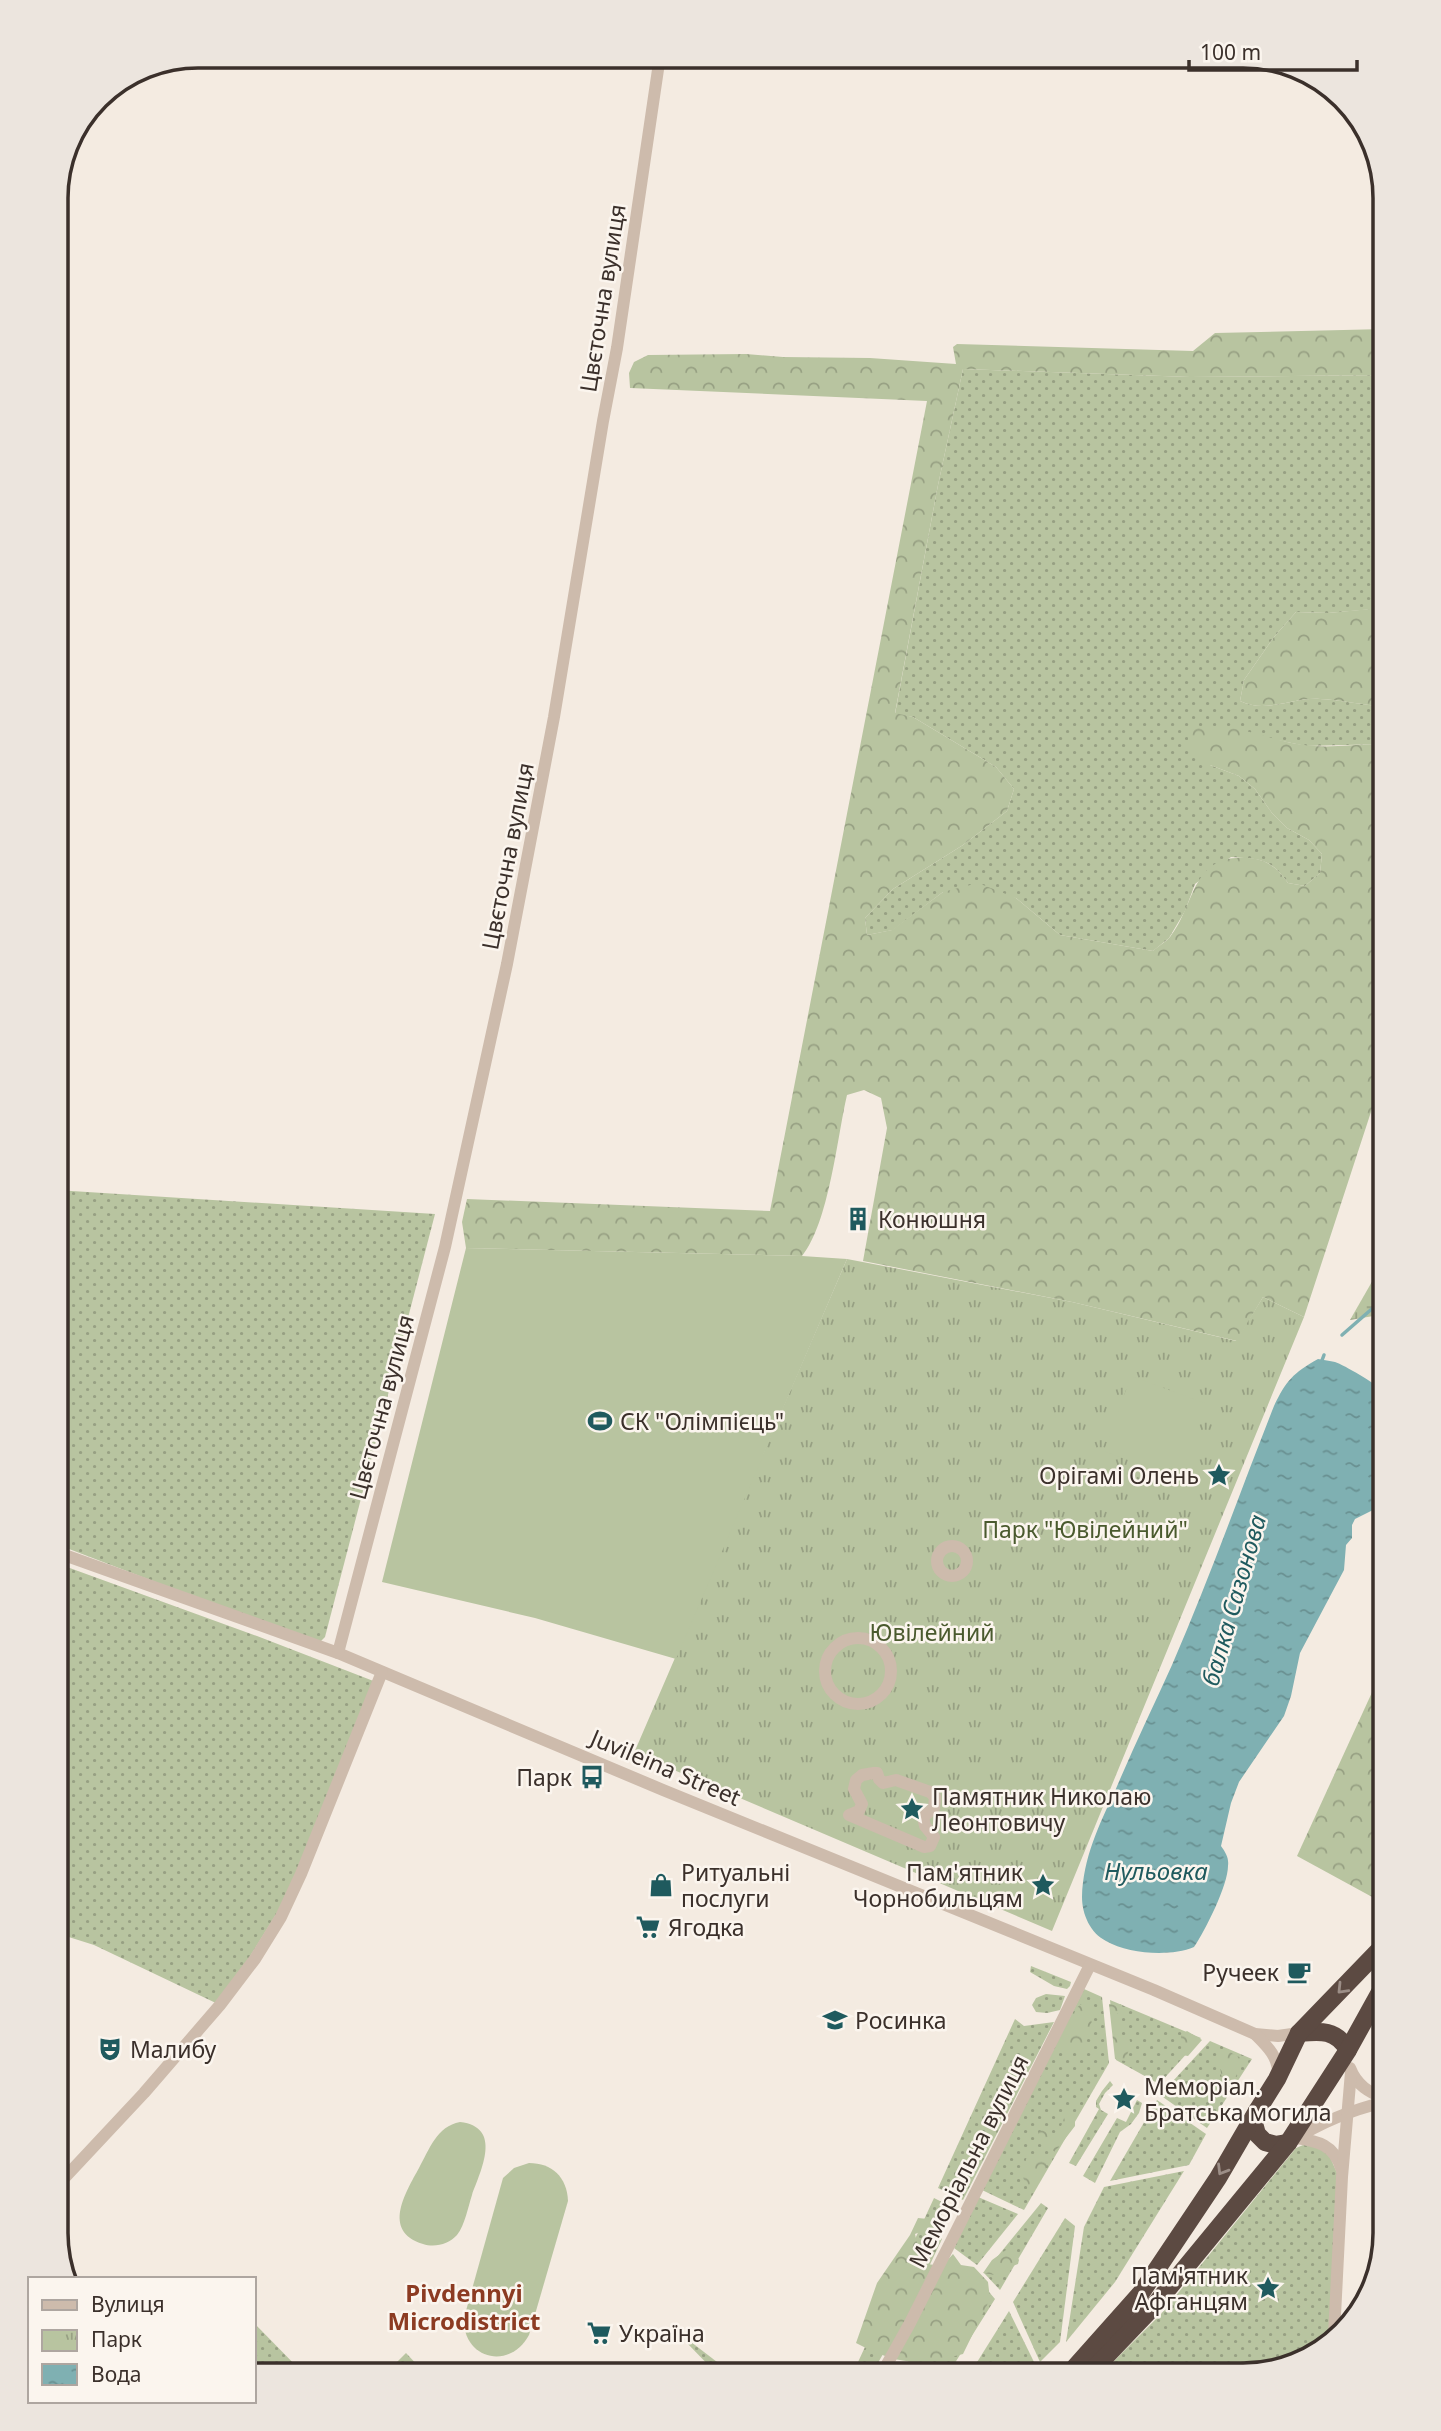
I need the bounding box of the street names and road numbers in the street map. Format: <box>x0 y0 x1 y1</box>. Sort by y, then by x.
street label: Цвєточна вулиця <box>571 202 633 394</box>
street label: Цвєточна вулиця <box>473 760 541 952</box>
street label: Цвєточна вулиця <box>341 1311 421 1503</box>
street label: Juvileina Street <box>584 1720 746 1813</box>
street label: Меморіальна вулиця <box>900 2049 1036 2273</box>

